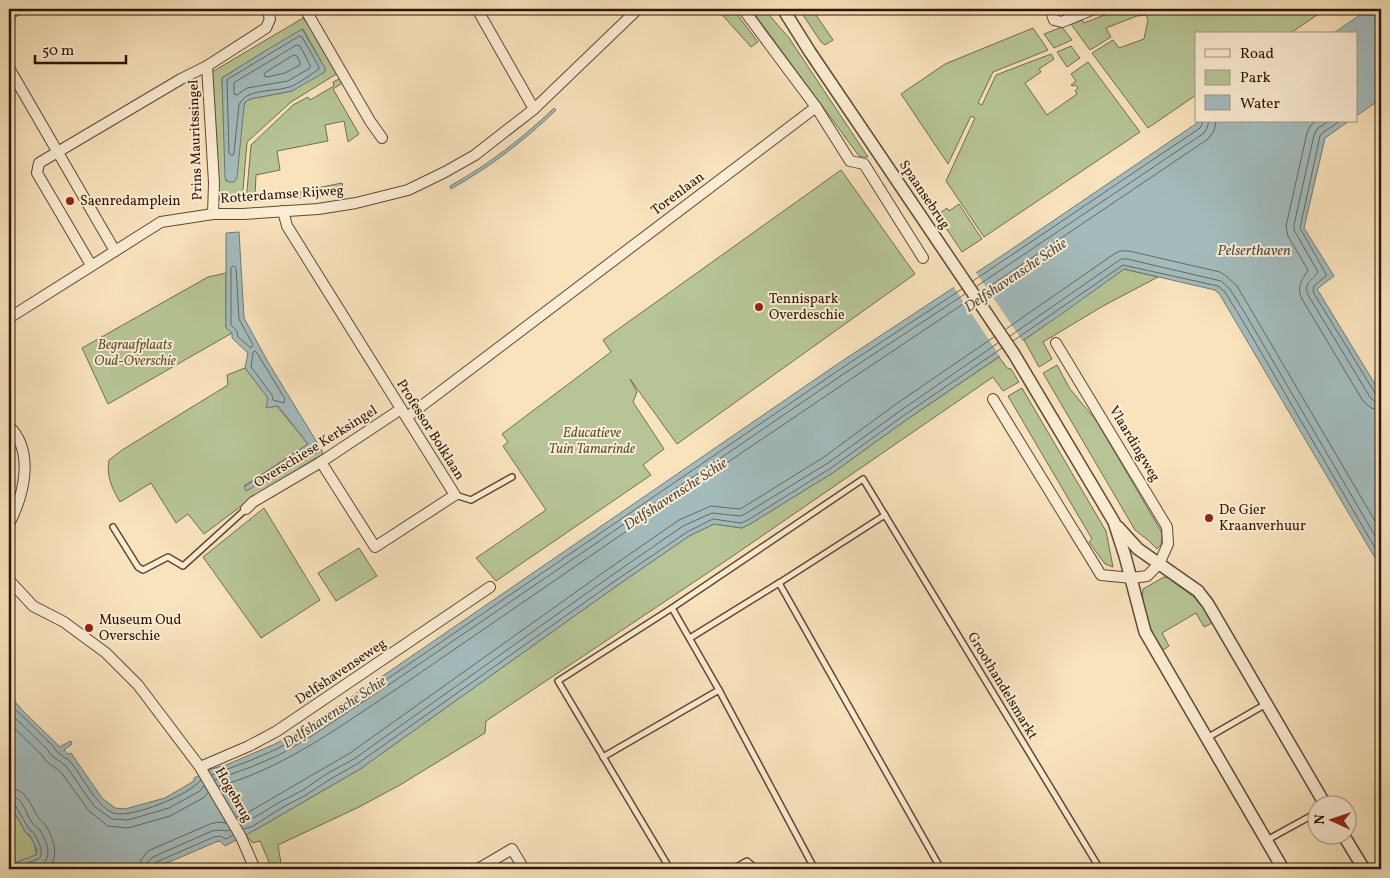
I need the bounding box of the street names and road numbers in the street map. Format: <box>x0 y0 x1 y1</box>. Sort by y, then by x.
street label: Prins Mauritssingel <box>184 79 208 201</box>
street label: Spaansebrug <box>894 157 954 233</box>
street label: Torenlaan <box>648 168 708 220</box>
street label: Rotterdamse Rijweg <box>220 181 344 209</box>
street label: Professor Bolklaan <box>391 376 469 484</box>
street label: Overschiese Kerksingel <box>251 401 381 493</box>
street label: Vlaardingweg <box>1104 402 1164 486</box>
street label: Groothandelsmarkt <box>962 629 1042 743</box>
street label: Delfshavenseweg <box>292 635 390 709</box>
street label: Hogebrug <box>210 764 256 826</box>

